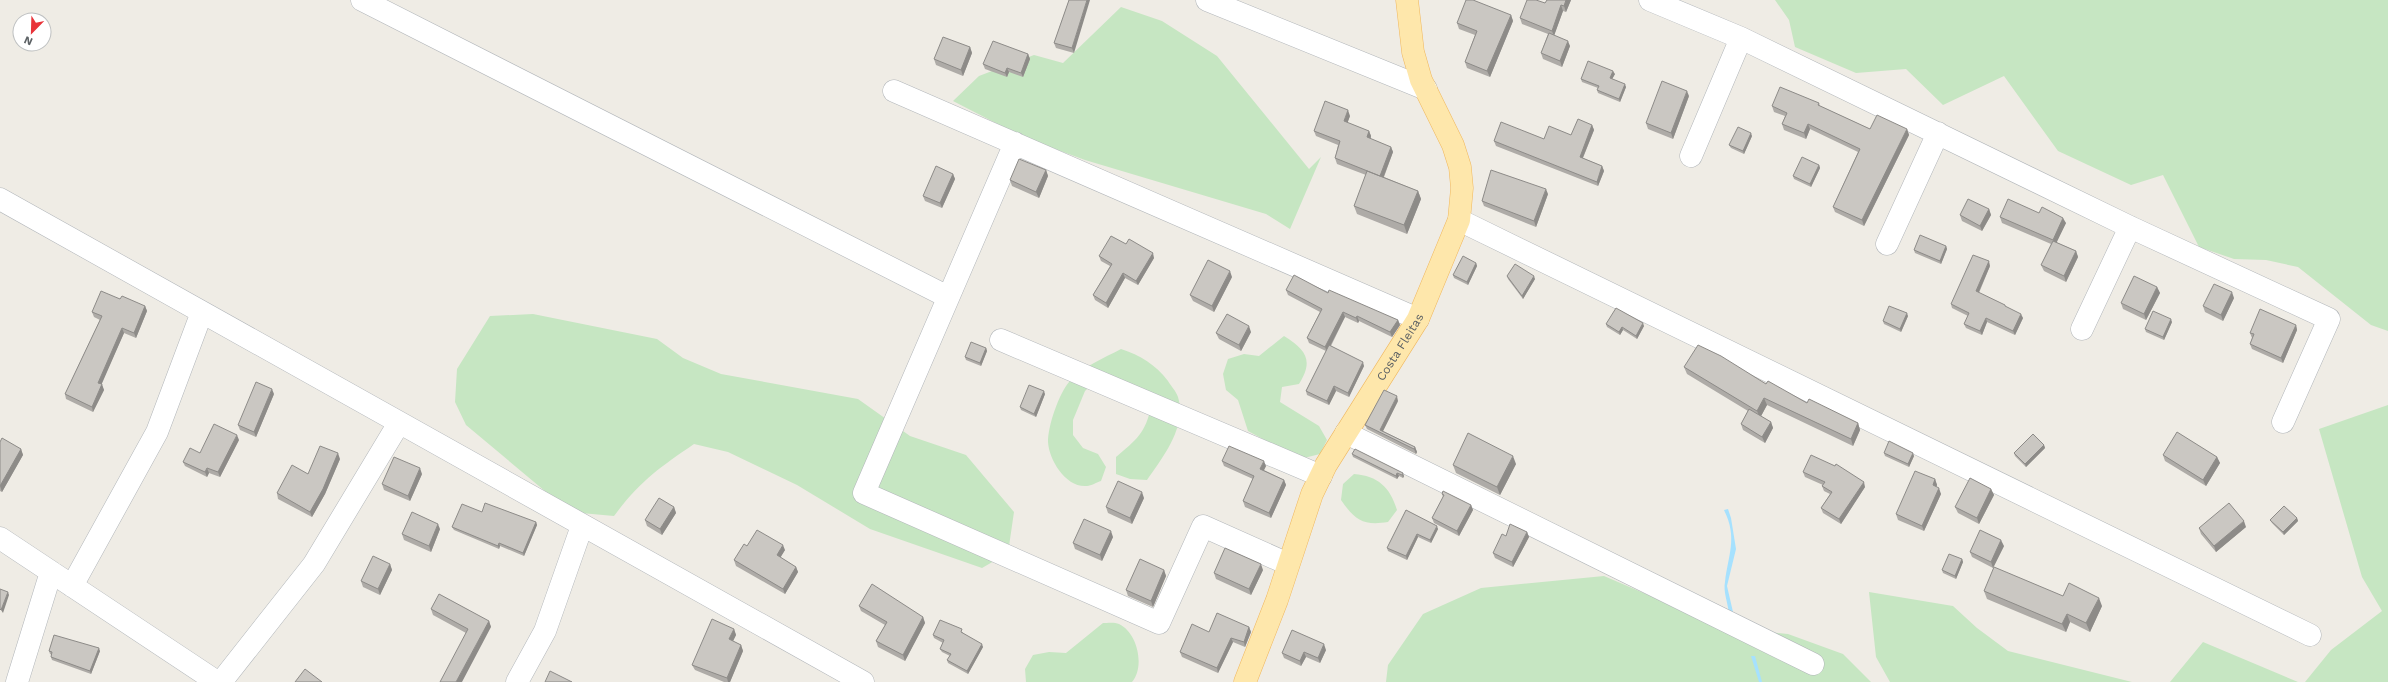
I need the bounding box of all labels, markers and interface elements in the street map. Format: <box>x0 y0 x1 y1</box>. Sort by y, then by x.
north arrow <box>12 12 52 52</box>
text: N <box>22 33 35 48</box>
street label: Costa Fleitas <box>1374 312 1426 383</box>

